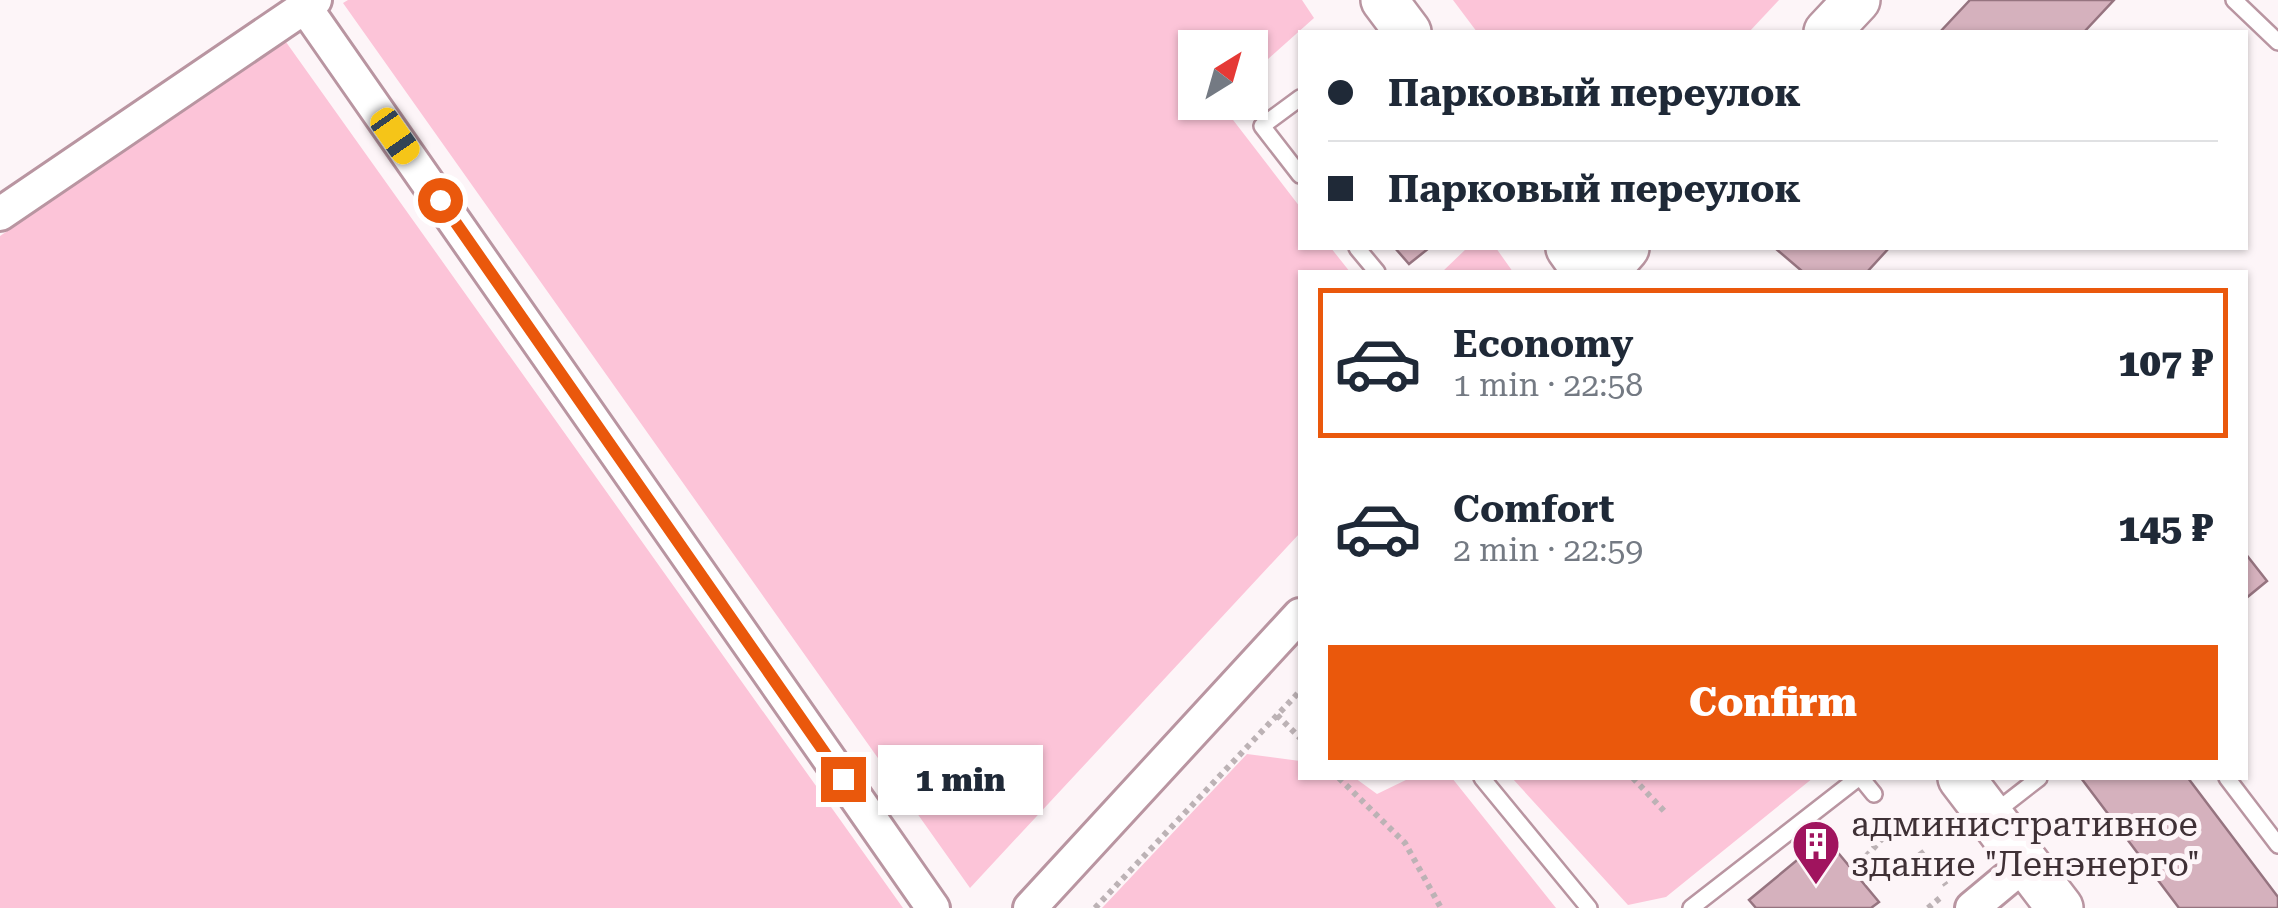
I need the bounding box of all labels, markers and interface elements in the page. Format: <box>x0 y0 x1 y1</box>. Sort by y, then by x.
north arrow <box>1178 30 1268 120</box>
map controls <box>1178 30 1268 120</box>
text: Парковый переулок <box>1388 71 1801 115</box>
car <box>366 103 424 169</box>
text: Парковый переулок <box>1388 167 1801 211</box>
route start <box>418 178 463 223</box>
icon: car <box>1333 318 1423 408</box>
text: Economy <box>1453 322 1633 366</box>
text: 107 ₽ <box>2118 341 2213 385</box>
text: 1 min · 22:58 <box>1453 366 1643 404</box>
icon: car <box>1333 483 1423 573</box>
text: Comfort <box>1453 487 1614 531</box>
text: 145 ₽ <box>2118 506 2213 550</box>
text: 2 min · 22:59 <box>1453 531 1643 569</box>
button: Confirm <box>1328 645 2218 760</box>
callout: 1 min <box>878 744 1043 814</box>
route end <box>821 757 866 802</box>
text: 1 min <box>916 761 1005 799</box>
place label: административное здание "Ленэнерго" <box>1851 804 2200 885</box>
building icon: административное здание "Ленэнерго" <box>1790 818 1842 886</box>

